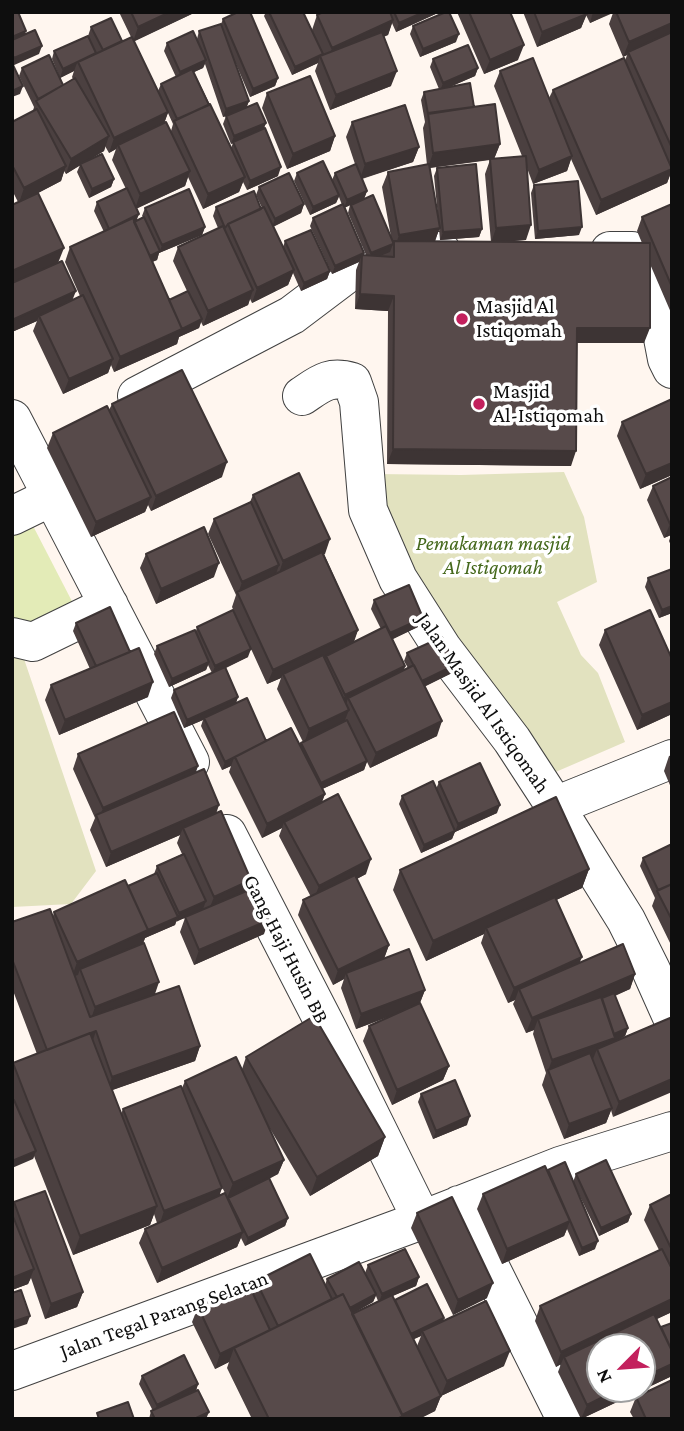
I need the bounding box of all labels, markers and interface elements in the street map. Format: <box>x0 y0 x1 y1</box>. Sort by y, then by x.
place label: Masjid Al Istiqomah <box>476 294 562 344</box>
marker: Masjid Al Istiqomah <box>454 311 470 327</box>
place label: Masjid Al-Istiqomah <box>493 379 604 429</box>
marker: Masjid Al-Istiqomah <box>471 396 487 412</box>
park label: Pemakaman masjid Al Istiqomah <box>416 531 570 581</box>
street label: Jalan Masjid Al Istiqomah <box>411 608 555 798</box>
street label: Gang Haji Husin BB <box>238 871 334 1027</box>
street label: Jalan Tegal Parang Selatan <box>56 1266 272 1364</box>
north arrow <box>586 1333 656 1403</box>
text: N <box>591 1366 616 1387</box>

